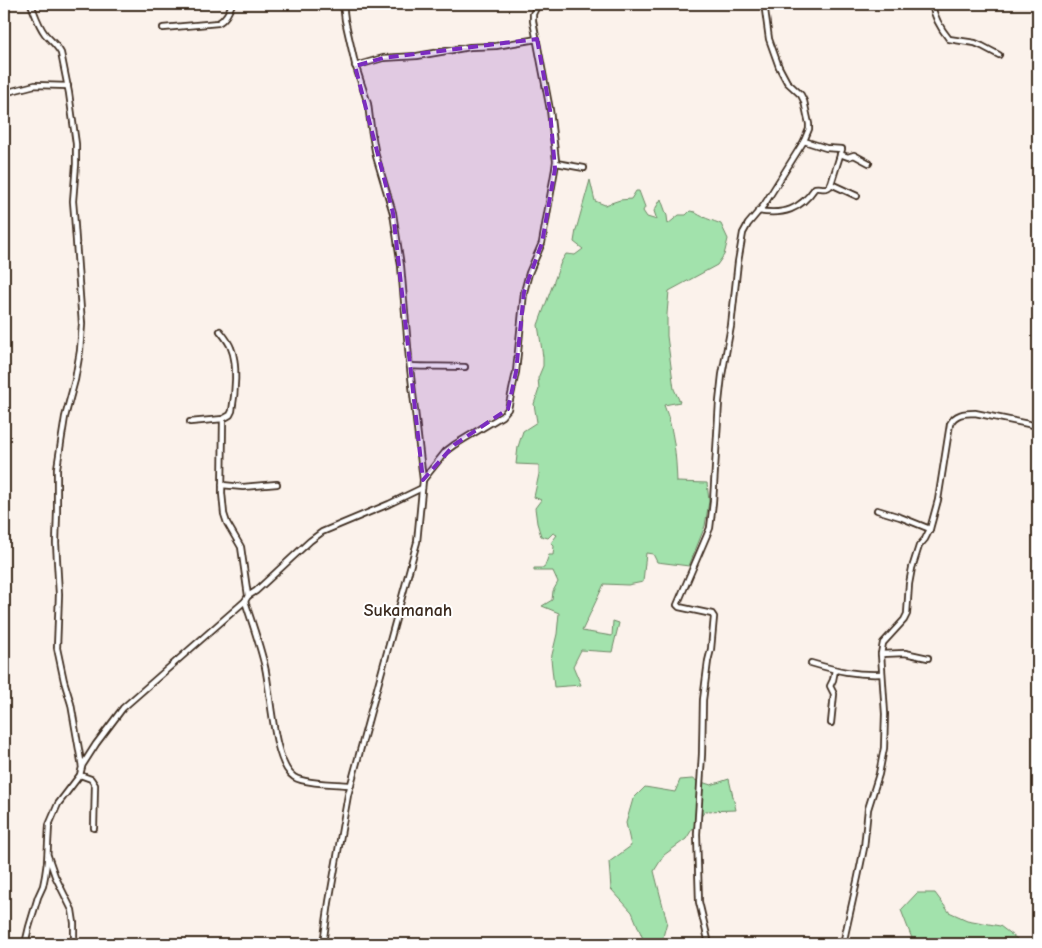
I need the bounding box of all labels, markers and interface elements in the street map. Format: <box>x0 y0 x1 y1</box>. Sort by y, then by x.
district label: Sukamanah <box>364 600 452 621</box>

